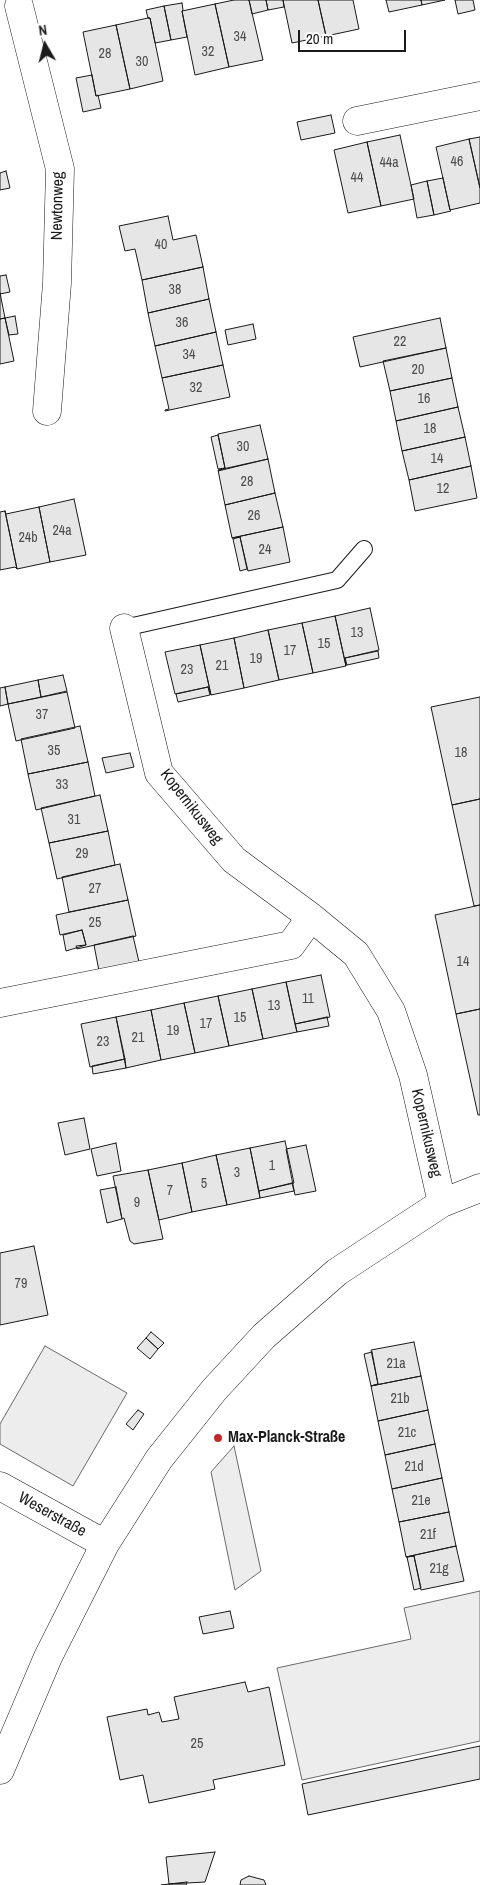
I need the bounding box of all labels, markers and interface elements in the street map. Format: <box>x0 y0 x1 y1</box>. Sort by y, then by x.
north arrow <box>20 20 70 70</box>
scale bar <box>300 20 408 52</box>
text: N <box>38 21 48 40</box>
text: 20 m <box>306 28 333 49</box>
house number: 34 <box>234 29 246 45</box>
house number: 32 <box>202 44 214 60</box>
house number: 28 <box>99 46 111 62</box>
house number: 30 <box>136 54 148 70</box>
house number: 46 <box>451 154 463 170</box>
house number: 44a <box>379 155 399 171</box>
house number: 44 <box>351 170 363 186</box>
street label: Newtonweg <box>48 172 68 240</box>
house number: 40 <box>155 237 167 253</box>
house number: 38 <box>169 282 181 298</box>
house number: 36 <box>176 315 188 331</box>
house number: 22 <box>394 334 406 350</box>
house number: 34 <box>183 347 195 363</box>
house number: 20 <box>412 362 424 378</box>
house number: 32 <box>190 380 202 396</box>
house number: 16 <box>418 391 430 407</box>
house number: 18 <box>424 421 436 437</box>
house number: 30 <box>237 439 249 455</box>
house number: 14 <box>431 451 443 467</box>
house number: 28 <box>241 474 253 490</box>
house number: 12 <box>437 481 449 497</box>
house number: 26 <box>248 508 260 524</box>
house number: 24a <box>52 523 72 539</box>
house number: 24b <box>18 530 38 546</box>
house number: 24 <box>259 542 271 558</box>
house number: 13 <box>351 625 363 641</box>
house number: 15 <box>318 636 330 652</box>
house number: 17 <box>284 643 296 659</box>
house number: 19 <box>250 651 262 667</box>
house number: 21 <box>216 658 228 674</box>
house number: 23 <box>181 662 193 678</box>
house number: 37 <box>36 707 48 723</box>
house number: 35 <box>48 743 60 759</box>
house number: 18 <box>455 745 467 761</box>
street label: Kopernikusweg <box>156 765 226 849</box>
house number: 33 <box>56 777 68 793</box>
house number: 31 <box>68 812 80 828</box>
house number: 29 <box>76 846 88 862</box>
house number: 27 <box>89 881 101 897</box>
house number: 25 <box>89 915 101 931</box>
house number: 14 <box>457 954 469 970</box>
house number: 11 <box>302 991 314 1007</box>
house number: 13 <box>268 998 280 1014</box>
house number: 15 <box>234 1010 246 1026</box>
house number: 17 <box>200 1016 212 1032</box>
house number: 19 <box>167 1023 179 1039</box>
house number: 21 <box>132 1030 144 1046</box>
house number: 23 <box>97 1034 109 1050</box>
street label: Kopernikusweg <box>406 1087 446 1179</box>
house number: 1 <box>269 1158 275 1174</box>
house number: 3 <box>234 1165 240 1181</box>
house number: 5 <box>201 1176 207 1192</box>
house number: 7 <box>167 1183 173 1199</box>
house number: 9 <box>134 1195 140 1211</box>
house number: 79 <box>15 1276 27 1292</box>
house number: 21a <box>386 1356 406 1372</box>
house number: 21b <box>390 1391 410 1407</box>
house number: 21c <box>398 1425 416 1441</box>
place label: Max-Planck-Straße <box>228 1428 345 1448</box>
marker: Max-Planck-Straße <box>212 1432 224 1444</box>
house number: 21d <box>404 1459 424 1475</box>
street label: Weserstraße <box>15 1488 89 1542</box>
house number: 21e <box>411 1493 431 1509</box>
house number: 21f <box>420 1527 436 1543</box>
house number: 21g <box>429 1561 449 1577</box>
house number: 25 <box>191 1736 203 1752</box>

